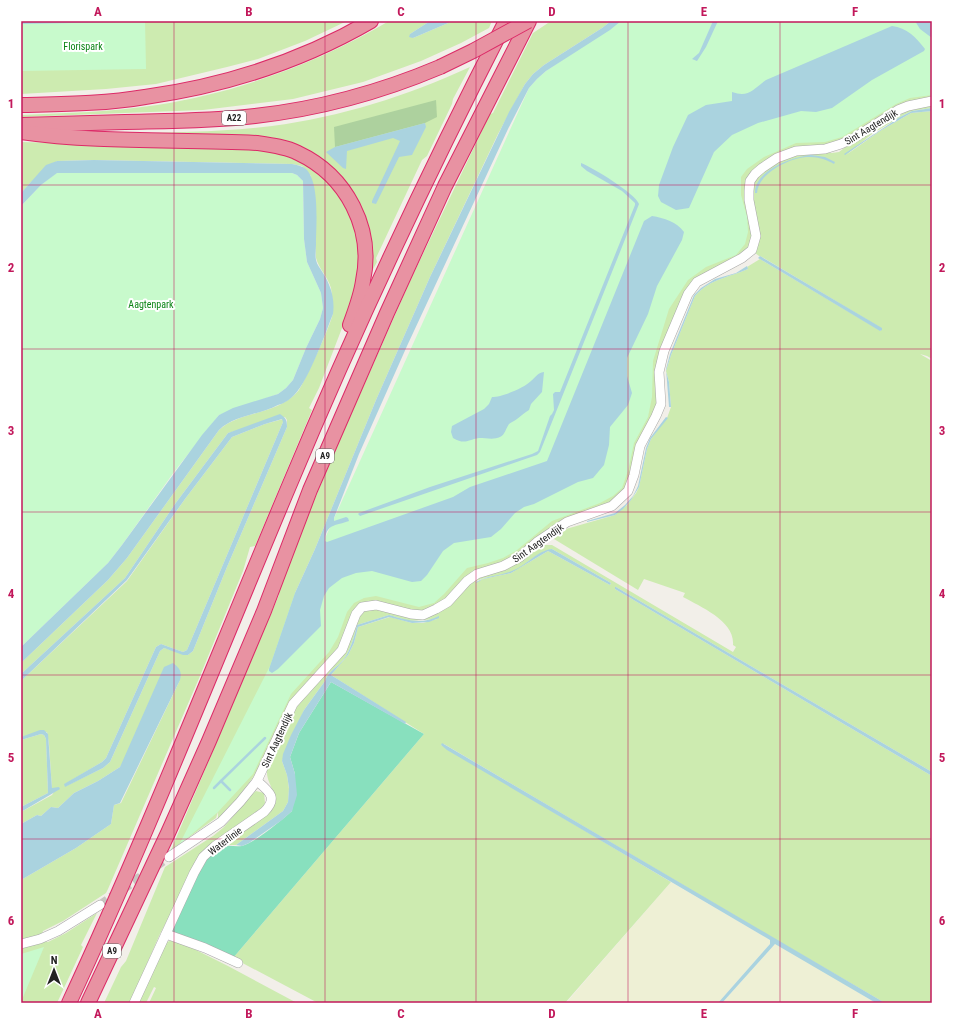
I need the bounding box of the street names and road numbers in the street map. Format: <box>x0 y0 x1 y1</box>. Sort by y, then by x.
street label: Sint Aagtendijk <box>843 107 900 147</box>
road number: A22 <box>222 111 246 125</box>
road number: A9 <box>316 449 334 463</box>
street label: Sint Aagtendijk <box>510 521 566 565</box>
street label: Sint Aagtendijk <box>259 710 295 769</box>
street label: Waterlinie <box>206 825 244 857</box>
road number: A9 <box>103 944 121 958</box>

